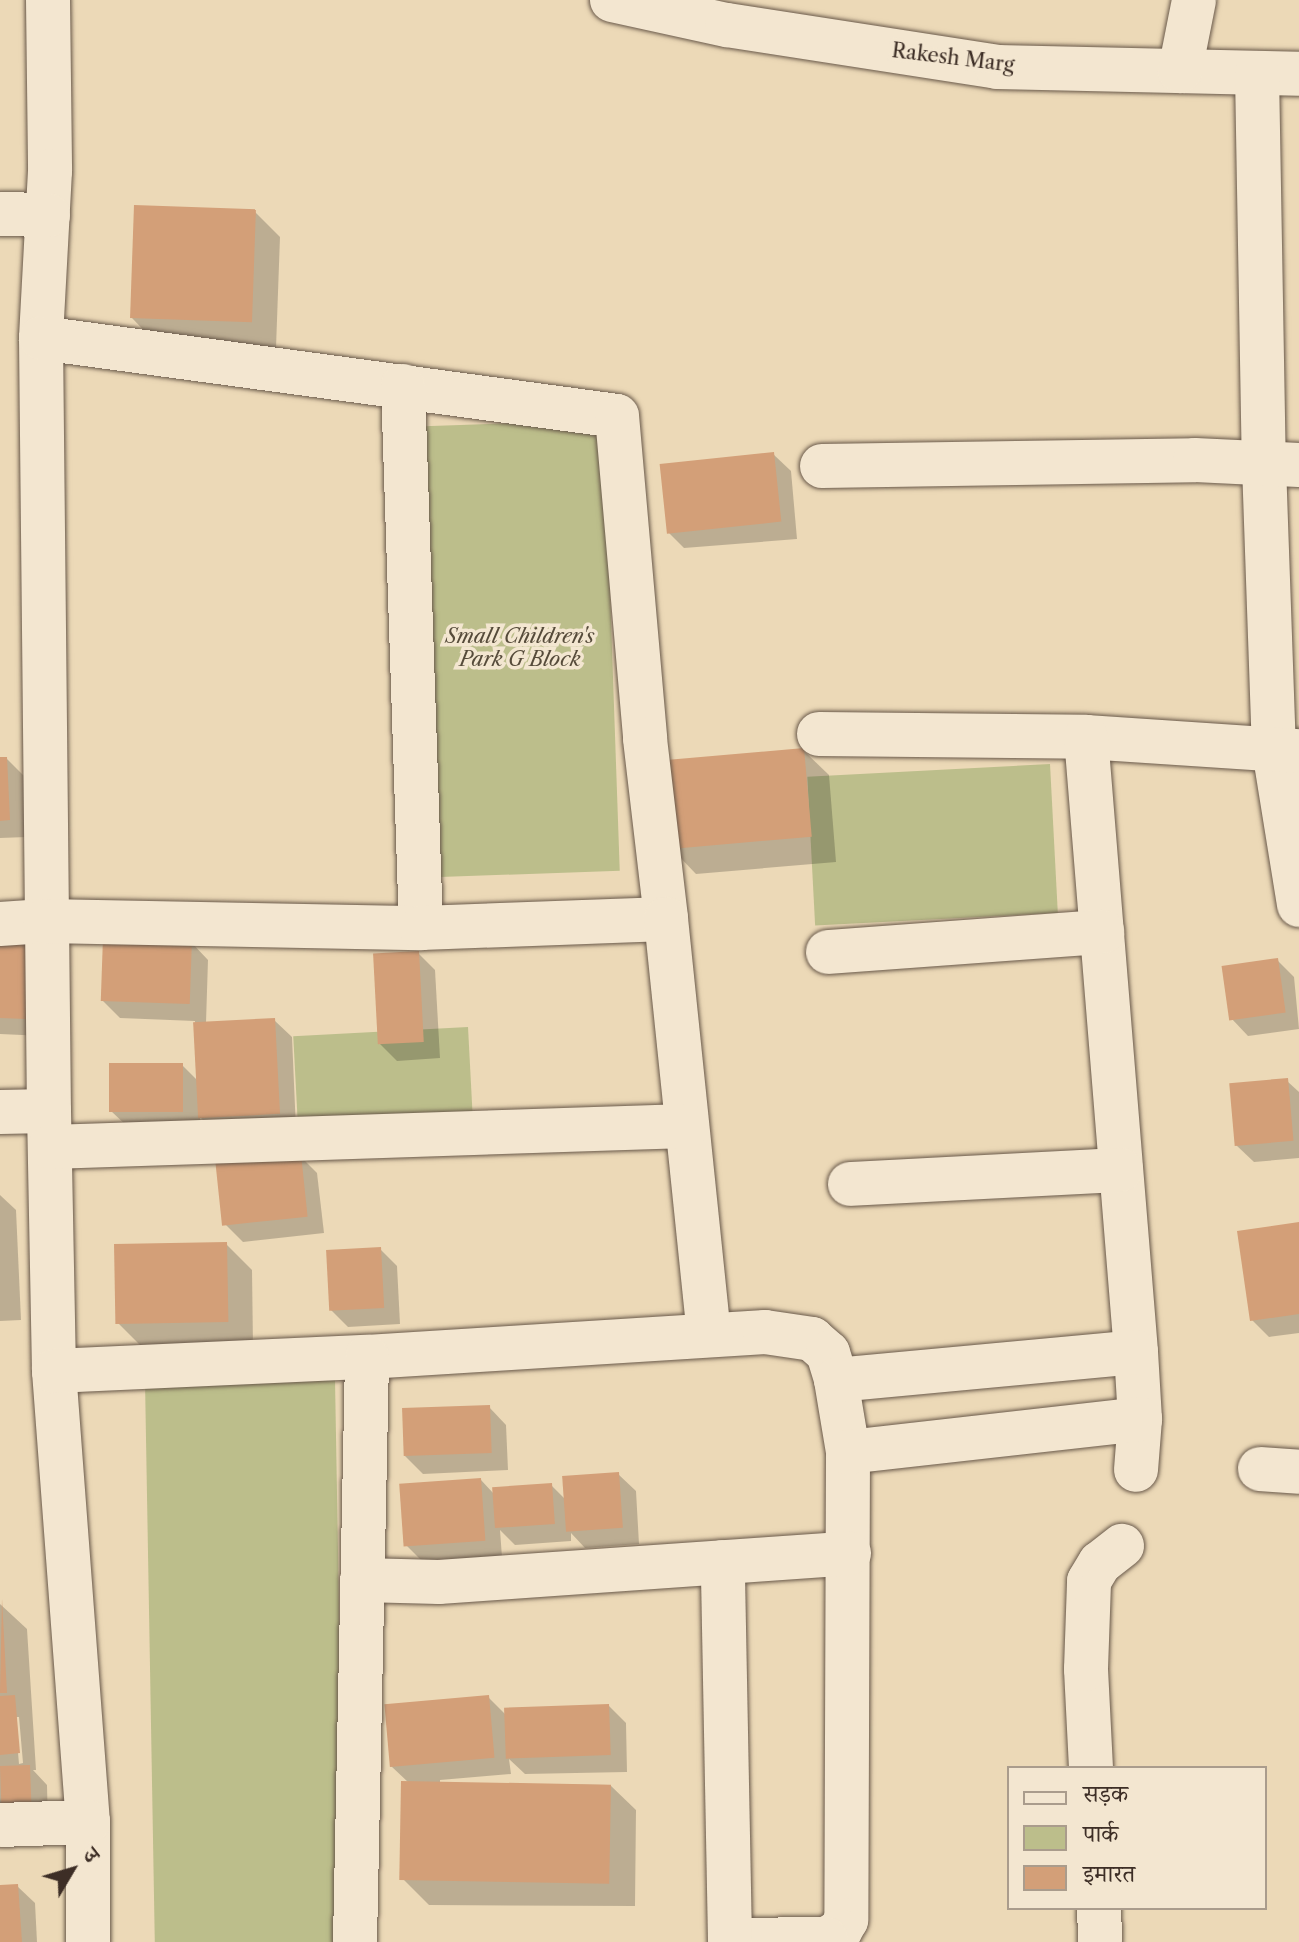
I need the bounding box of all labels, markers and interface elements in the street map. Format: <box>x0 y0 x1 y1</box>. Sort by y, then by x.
street label: Rakesh Marg <box>890 39 1016 77</box>
park label: Small Children's Park G Block <box>446 625 594 672</box>
legend <box>1007 1766 1267 1910</box>
text: सड़क <box>1083 1779 1128 1808</box>
text: पार्क <box>1083 1819 1118 1848</box>
north arrow <box>32 1830 112 1910</box>
text: उ <box>77 1842 105 1868</box>
text: इमारत <box>1083 1859 1135 1888</box>

